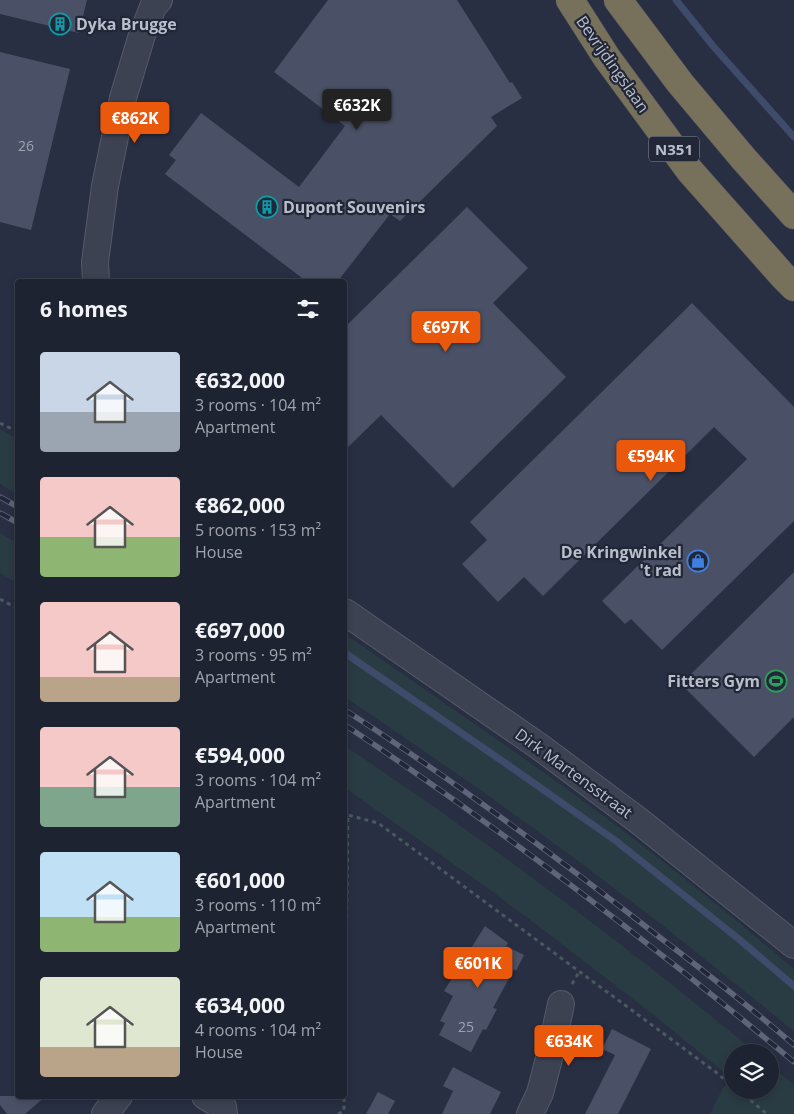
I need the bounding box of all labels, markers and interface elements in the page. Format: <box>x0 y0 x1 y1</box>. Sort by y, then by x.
street label: Bevrijdingslaan <box>571 11 655 117</box>
building icon: Dyka Brugge <box>48 12 72 36</box>
place label: Dyka Brugge <box>76 13 177 35</box>
pin: €632K <box>322 88 392 131</box>
text: €632K <box>333 94 381 116</box>
pin: €862K <box>100 102 170 144</box>
text: €862K <box>111 107 159 129</box>
house number: 26 <box>18 136 34 155</box>
road number: N351 <box>649 136 699 162</box>
building icon: Dupont Souvenirs <box>255 195 279 219</box>
place label: Dupont Souvenirs <box>283 196 425 218</box>
text: 6 homes <box>40 295 128 323</box>
icon: filters <box>294 295 322 323</box>
pin: €697K <box>411 310 481 353</box>
text: €697K <box>422 316 470 338</box>
text: €632,000 <box>195 366 285 394</box>
icon: home <box>80 372 140 432</box>
text: 3 rooms · 104 m² <box>195 394 321 416</box>
text: Apartment <box>195 416 275 438</box>
pin: €594K <box>616 440 686 482</box>
text: €594K <box>627 445 675 467</box>
text: €862,000 <box>195 491 285 519</box>
icon: home <box>80 497 140 557</box>
text: 5 rooms · 153 m² <box>195 519 321 541</box>
text: House <box>195 541 243 563</box>
place label: De Kringwinkel 't rad <box>561 541 682 581</box>
shop icon: De Kringwinkel 't rad <box>686 549 710 573</box>
text: €697,000 <box>195 616 285 644</box>
icon: home <box>80 622 140 682</box>
text: 3 rooms · 95 m² <box>195 644 312 666</box>
text: Apartment <box>195 666 275 688</box>
sports icon: Fitters Gym <box>764 669 788 693</box>
place label: Fitters Gym <box>667 670 760 692</box>
street label: Dirk Martensstraat <box>511 723 637 823</box>
text: €594,000 <box>195 741 285 769</box>
icon: home <box>80 747 140 807</box>
text: 3 rooms · 104 m² <box>195 769 321 791</box>
text: Apartment <box>195 791 275 813</box>
text: €601,000 <box>195 866 285 894</box>
icon: home <box>80 872 140 932</box>
text: 3 rooms · 110 m² <box>195 894 321 916</box>
text: Apartment <box>195 916 275 938</box>
pin: €601K <box>443 946 513 989</box>
text: €601K <box>454 952 502 974</box>
text: €634,000 <box>195 991 285 1019</box>
icon: home <box>80 997 140 1057</box>
house number: 25 <box>458 1017 474 1036</box>
text: 4 rooms · 104 m² <box>195 1019 321 1041</box>
pin: €634K <box>534 1024 604 1067</box>
text: €634K <box>545 1030 593 1052</box>
text: House <box>195 1041 243 1063</box>
map controls <box>724 1044 779 1099</box>
button: layers <box>724 1044 779 1099</box>

